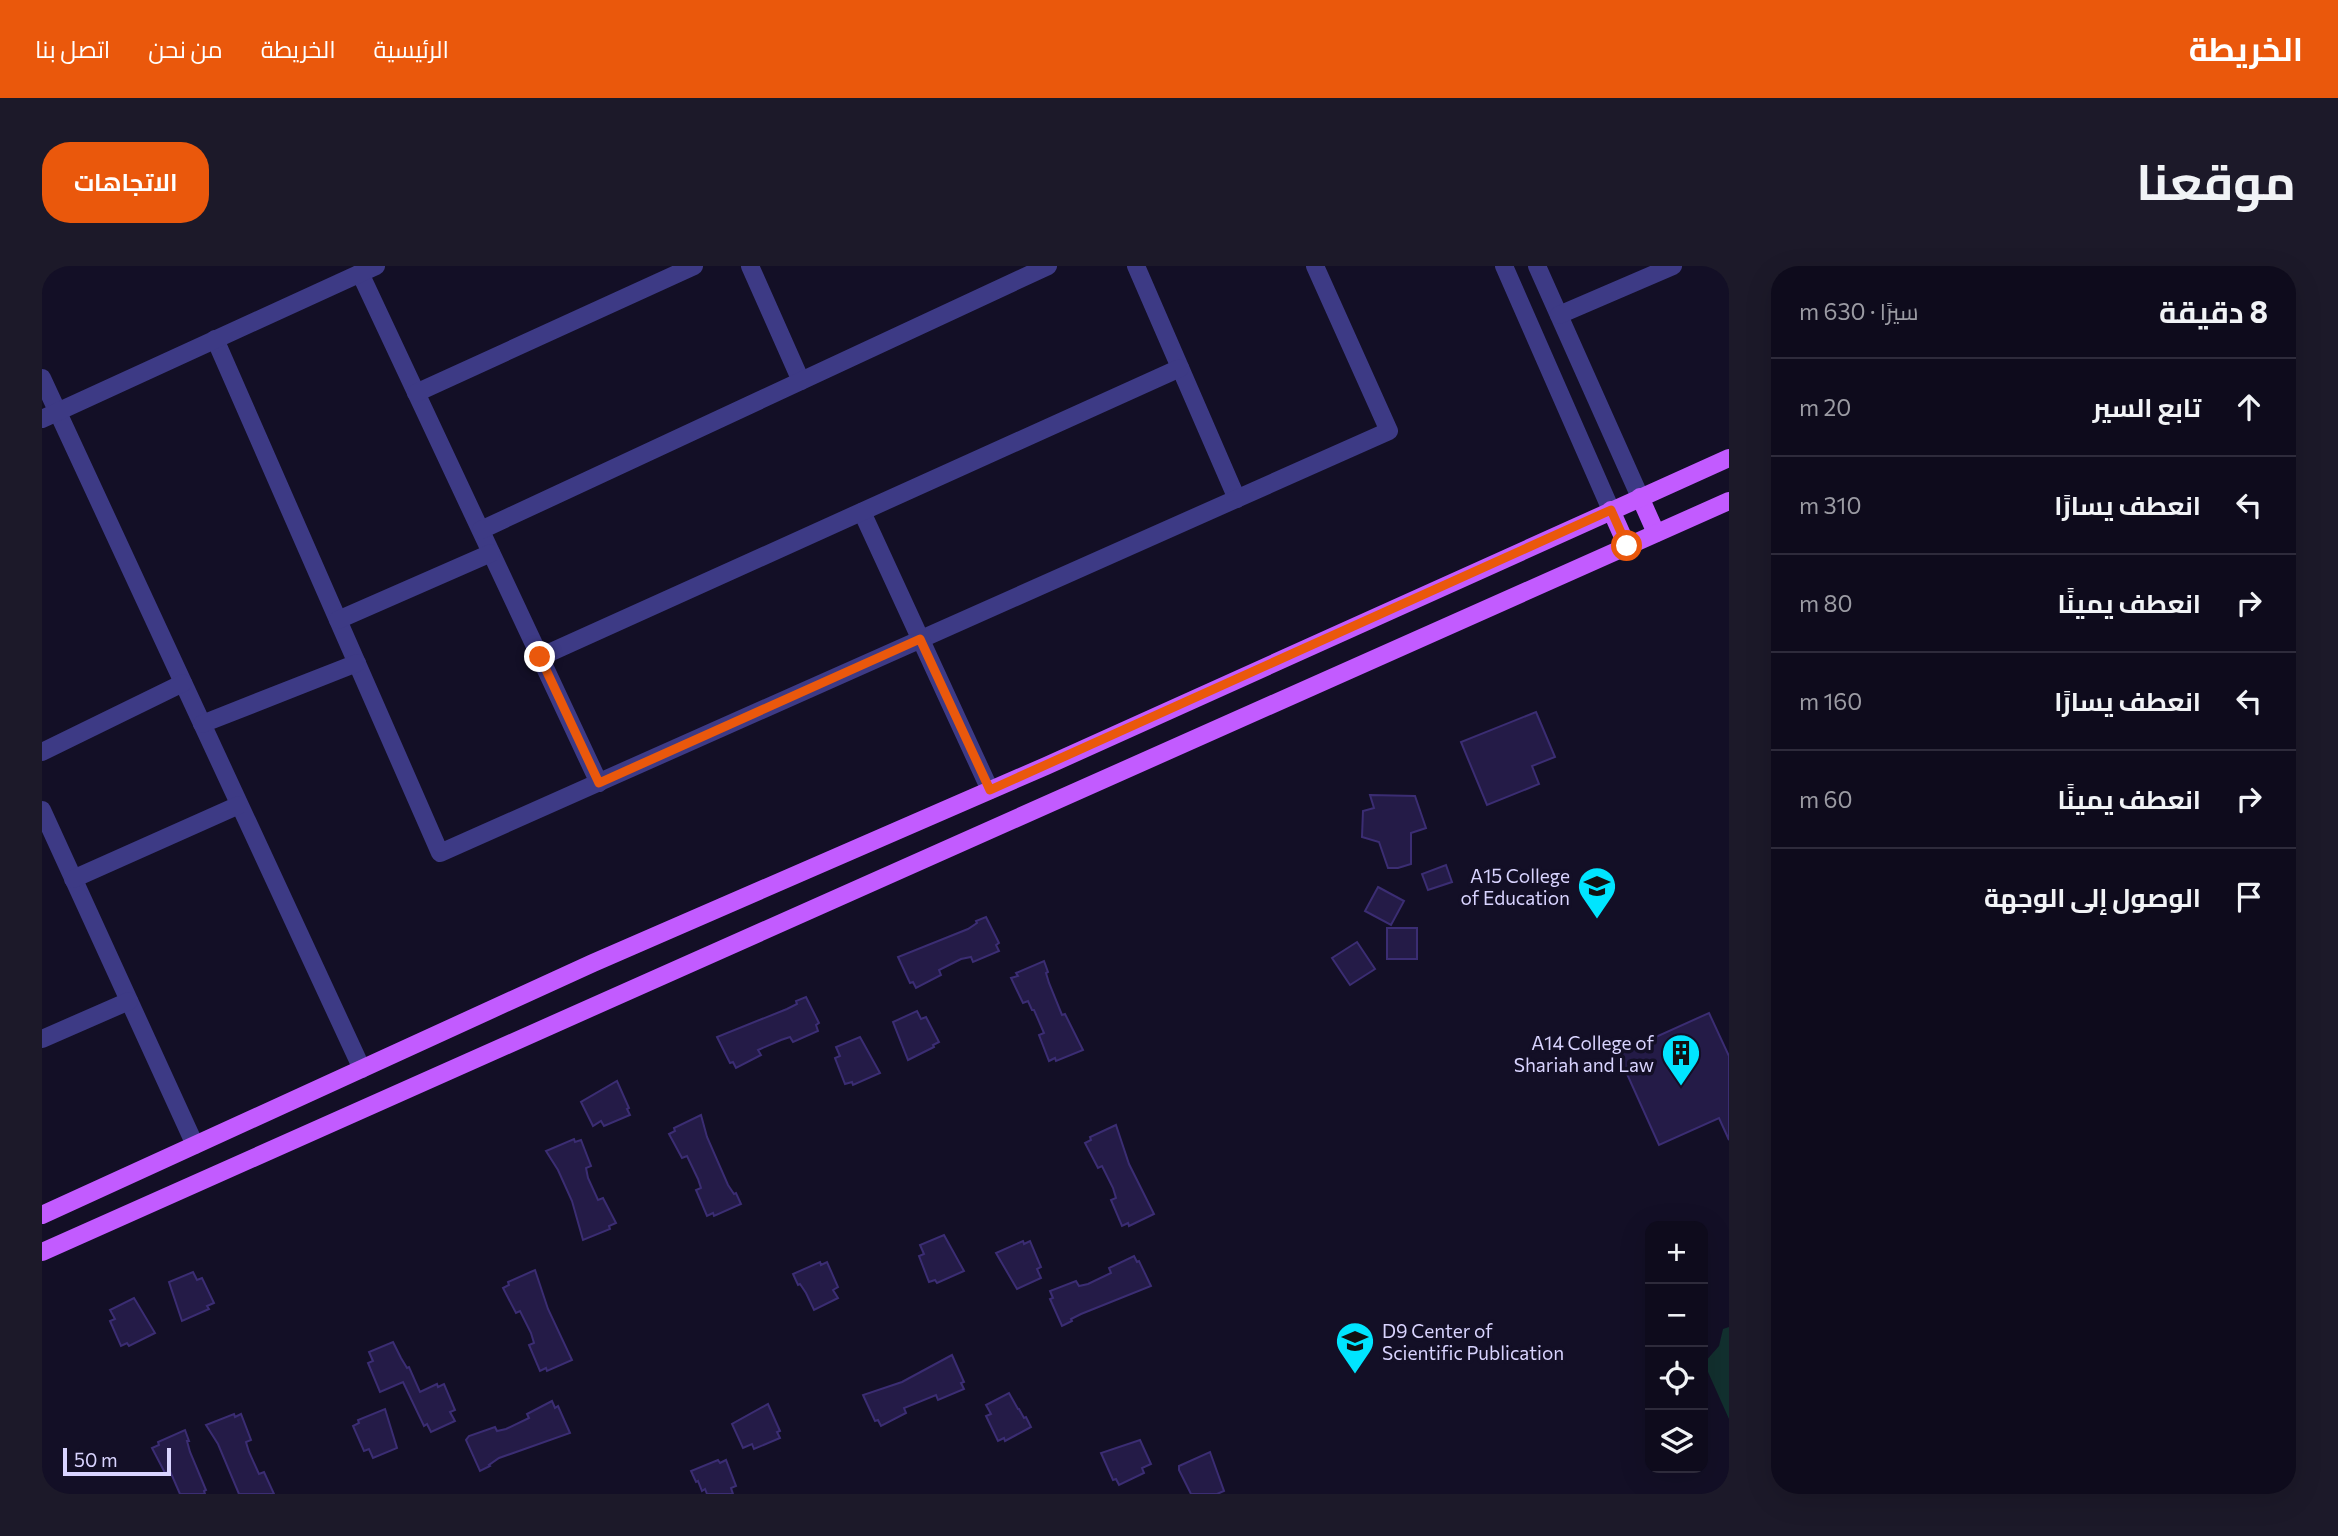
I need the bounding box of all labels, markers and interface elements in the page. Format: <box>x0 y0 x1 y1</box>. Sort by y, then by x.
text: الخريطة <box>2189 27 2303 68</box>
text: اتصل بنا <box>35 34 110 63</box>
text: من نحن <box>148 34 223 63</box>
text: الخريطة <box>261 34 336 63</box>
text: الرئيسية <box>374 34 449 63</box>
button: الاتجاهات <box>42 142 209 223</box>
text: موقعنا <box>2136 150 2296 210</box>
text: 8 دقيقة <box>2159 292 2268 329</box>
text: سيرًا · 630 m <box>1799 297 1919 325</box>
icon: ahead <box>2230 388 2268 426</box>
text: تابع السير <box>2093 391 2201 422</box>
text: 20 m <box>1799 393 1851 421</box>
icon: left <box>2230 486 2268 524</box>
text: انعطف يسارًا <box>2054 489 2201 520</box>
text: 310 m <box>1799 491 1861 519</box>
route start <box>1611 530 1642 561</box>
icon: right <box>2230 584 2268 622</box>
text: انعطف يمينًا <box>2057 587 2201 618</box>
text: 80 m <box>1799 589 1852 617</box>
route end <box>524 641 555 672</box>
icon: left <box>2230 682 2268 720</box>
text: انعطف يسارًا <box>2054 685 2201 716</box>
text: 160 m <box>1799 687 1862 715</box>
icon: right <box>2230 780 2268 818</box>
text: انعطف يمينًا <box>2057 783 2201 814</box>
text: 60 m <box>1799 785 1852 813</box>
place label: A15 College of Education <box>1461 864 1570 909</box>
school or university icon: A15 College of Education <box>1576 865 1618 920</box>
icon: arrive <box>2230 878 2268 916</box>
text: الوصول إلى الوجهة <box>1984 881 2201 912</box>
place label: A14 College of Shariah and Law <box>1514 1031 1654 1076</box>
building icon: A14 College of Shariah and Law <box>1660 1032 1702 1087</box>
map controls <box>1645 1221 1708 1473</box>
button: + <box>1645 1221 1708 1284</box>
button: − <box>1645 1284 1708 1347</box>
place label: D9 Center of Scientific Publication <box>1382 1319 1564 1364</box>
school or university icon: D9 Center of Scientific Publication <box>1334 1320 1376 1375</box>
button: locate <box>1645 1347 1708 1410</box>
button: layers <box>1645 1410 1708 1473</box>
scale bar <box>63 1445 172 1477</box>
text: 50 m <box>74 1448 118 1471</box>

